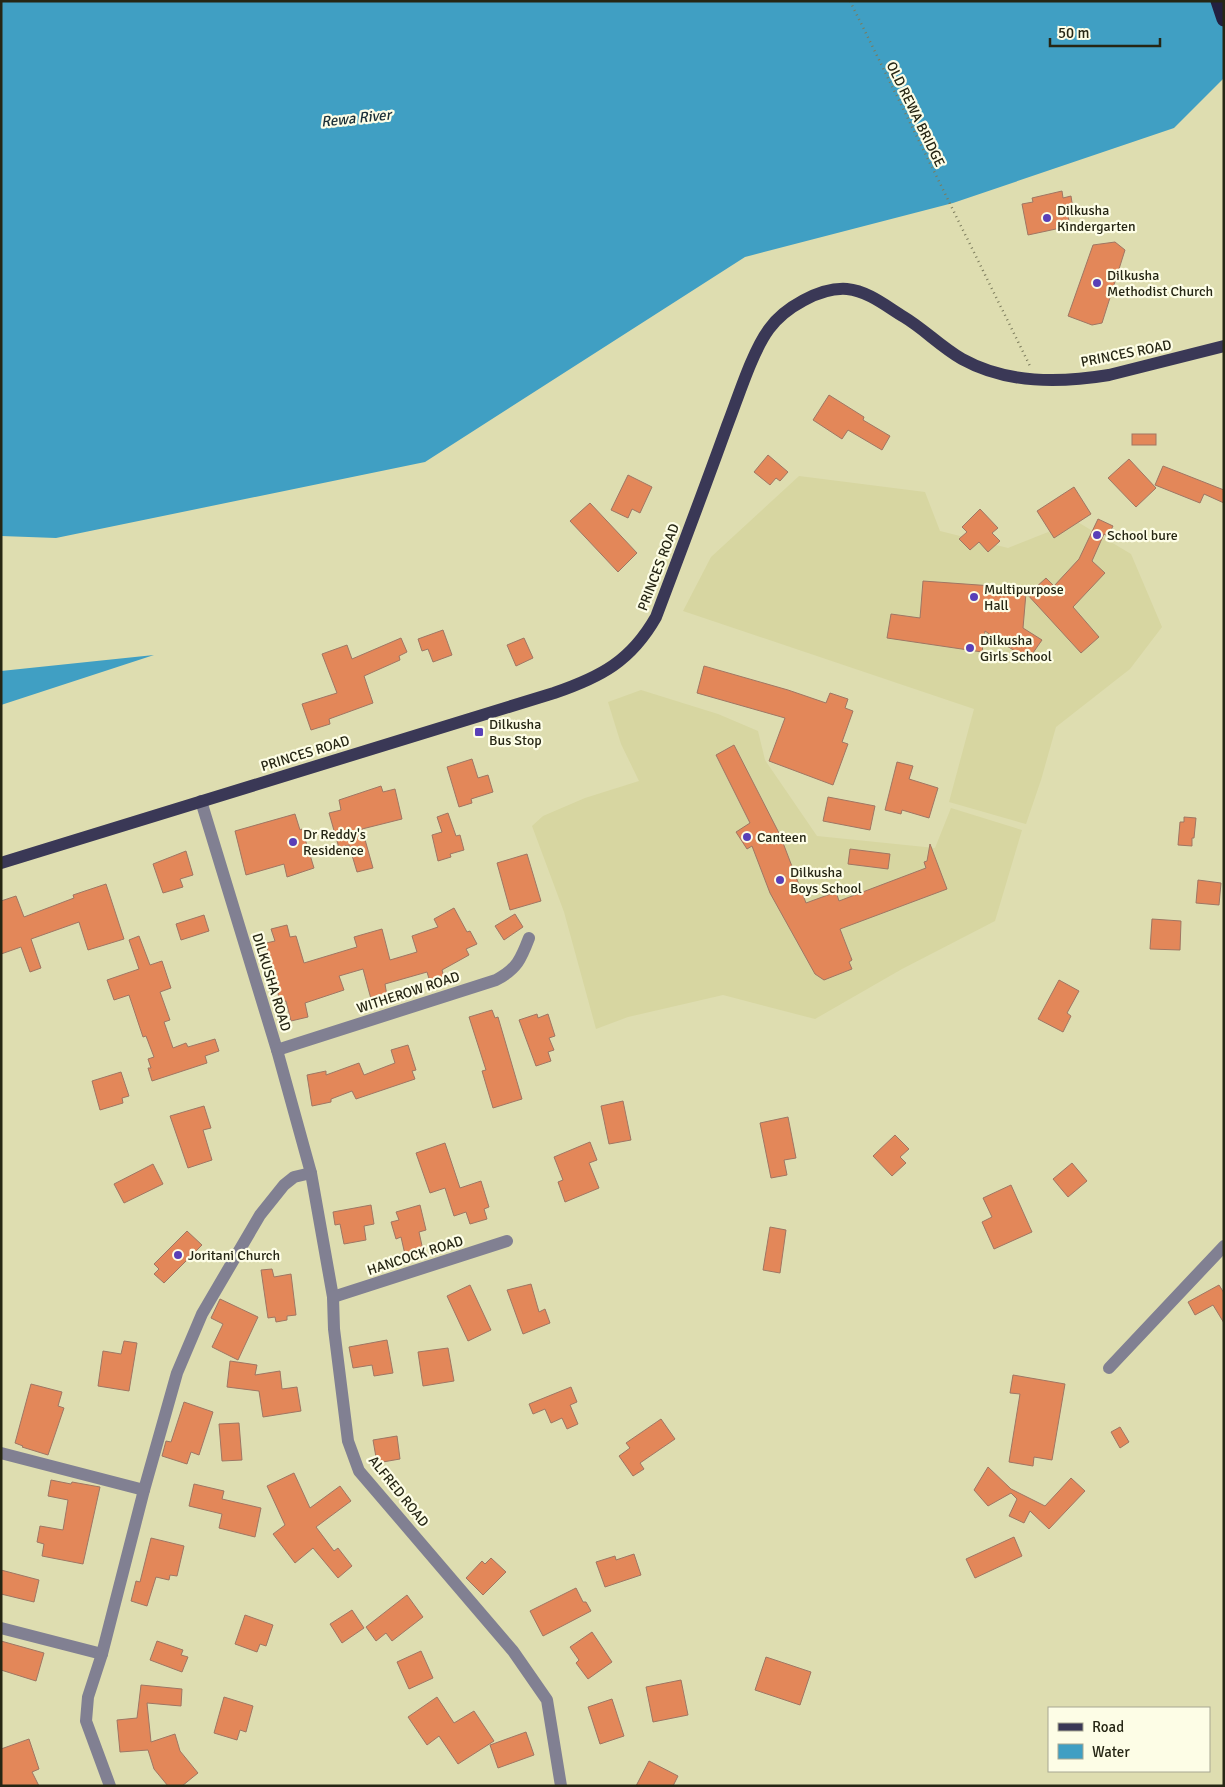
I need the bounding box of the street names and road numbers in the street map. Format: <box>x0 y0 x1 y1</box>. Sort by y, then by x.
street label: OLD REWA BRIDGE <box>883 59 948 170</box>
street label: PRINCES ROAD <box>1079 336 1173 371</box>
street label: PRINCES ROAD <box>634 521 683 613</box>
street label: PRINCES ROAD <box>259 732 352 775</box>
street label: DILKUSHA ROAD <box>249 931 295 1033</box>
street label: WITHEROW ROAD <box>354 968 462 1017</box>
street label: HANCOCK ROAD <box>365 1232 465 1279</box>
street label: ALFRED ROAD <box>365 1452 432 1530</box>

